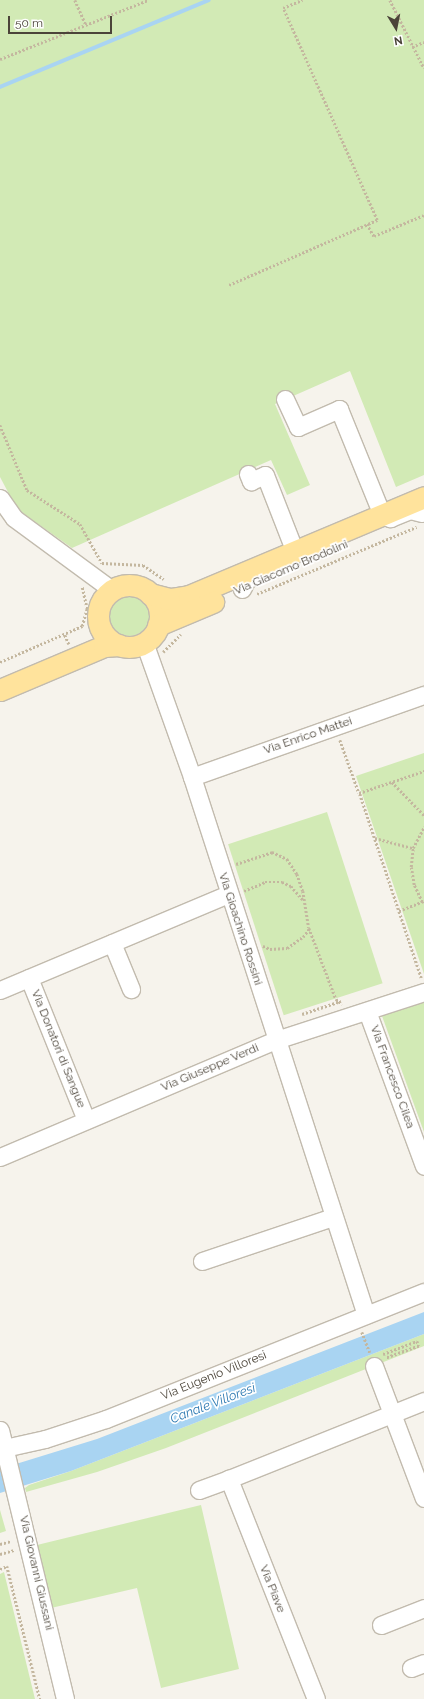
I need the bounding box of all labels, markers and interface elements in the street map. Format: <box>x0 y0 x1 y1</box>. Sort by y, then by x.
scale bar <box>10 8 114 34</box>
north arrow <box>376 8 416 48</box>
text: 50 m <box>15 16 43 30</box>
text: N <box>393 33 403 47</box>
street label: Via Giacomo Brodolini <box>232 537 350 599</box>
street label: Via Enrico Mattei <box>262 714 354 758</box>
street label: Via Gioachino Rossini <box>215 871 265 987</box>
street label: Via Donatori di Sangue <box>28 988 88 1110</box>
street label: Via Francesco Cilea <box>367 1024 417 1130</box>
street label: Via Giuseppe Verdi <box>159 1041 261 1095</box>
street label: Via Eugenio Villoresi <box>159 1348 269 1404</box>
water label: Canale Villoresi <box>168 1381 258 1427</box>
street label: Via Giovanni Giussani <box>16 1514 56 1632</box>
street label: Via Piave <box>256 1563 288 1615</box>

